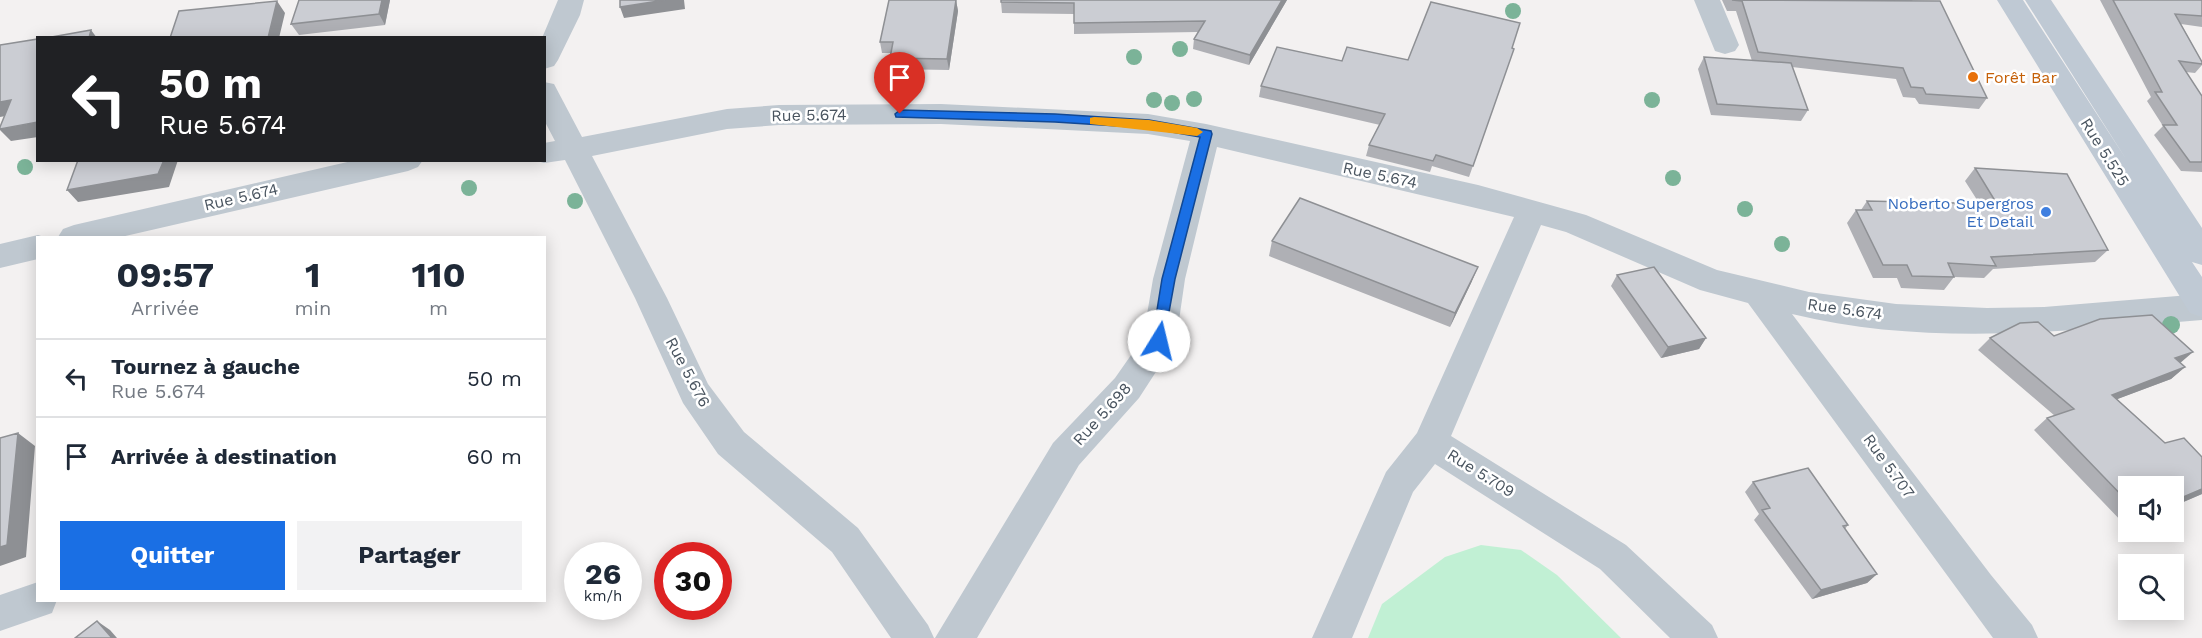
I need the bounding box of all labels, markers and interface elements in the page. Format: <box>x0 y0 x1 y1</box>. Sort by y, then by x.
pin <box>874 52 925 114</box>
text: 50 m <box>159 59 262 108</box>
icon: left <box>60 60 138 138</box>
icon: arrive <box>883 61 916 94</box>
place label: Forêt Bar <box>1985 68 2057 87</box>
marker: Forêt Bar <box>1966 70 1980 84</box>
street label: Rue 5.674 <box>771 105 847 125</box>
text: Rue 5.674 <box>159 109 287 141</box>
street label: Rue 5.525 <box>2077 115 2133 189</box>
street label: Rue 5.674 <box>1341 158 1419 192</box>
street label: Rue 5.674 <box>202 179 280 215</box>
place label: Noberto Supergros Et Detail <box>1887 194 2034 231</box>
marker: Noberto Supergros Et Detail <box>2039 205 2053 219</box>
text: 09:57 <box>116 254 214 296</box>
text: 1 <box>305 254 321 296</box>
text: 110 <box>412 254 466 296</box>
street label: Rue 5.674 <box>1806 294 1884 324</box>
text: Arrivée <box>131 296 199 320</box>
text: min <box>295 296 331 320</box>
text: m <box>429 296 448 320</box>
position arrow <box>1127 309 1191 373</box>
street label: Rue 5.676 <box>662 334 714 410</box>
text: Tournez à gauche <box>111 354 300 379</box>
icon: left <box>60 362 93 395</box>
text: 50 m <box>467 366 522 391</box>
text: Rue 5.674 <box>111 379 206 403</box>
street label: Rue 5.698 <box>1069 379 1135 449</box>
street label: Rue 5.707 <box>1859 430 1919 502</box>
icon: arrive <box>60 440 93 473</box>
text: Arrivée à destination <box>111 444 337 469</box>
text: 60 m <box>466 444 522 469</box>
street label: Rue 5.709 <box>1444 445 1518 501</box>
map controls <box>2118 476 2184 620</box>
button: sound <box>2118 476 2184 542</box>
button: Quitter <box>60 521 285 590</box>
button: Partager <box>297 521 522 590</box>
speed limit sign: 30 <box>654 542 732 620</box>
button: search <box>2118 554 2184 620</box>
text: 26 <box>585 556 621 591</box>
text: km/h <box>584 587 622 605</box>

